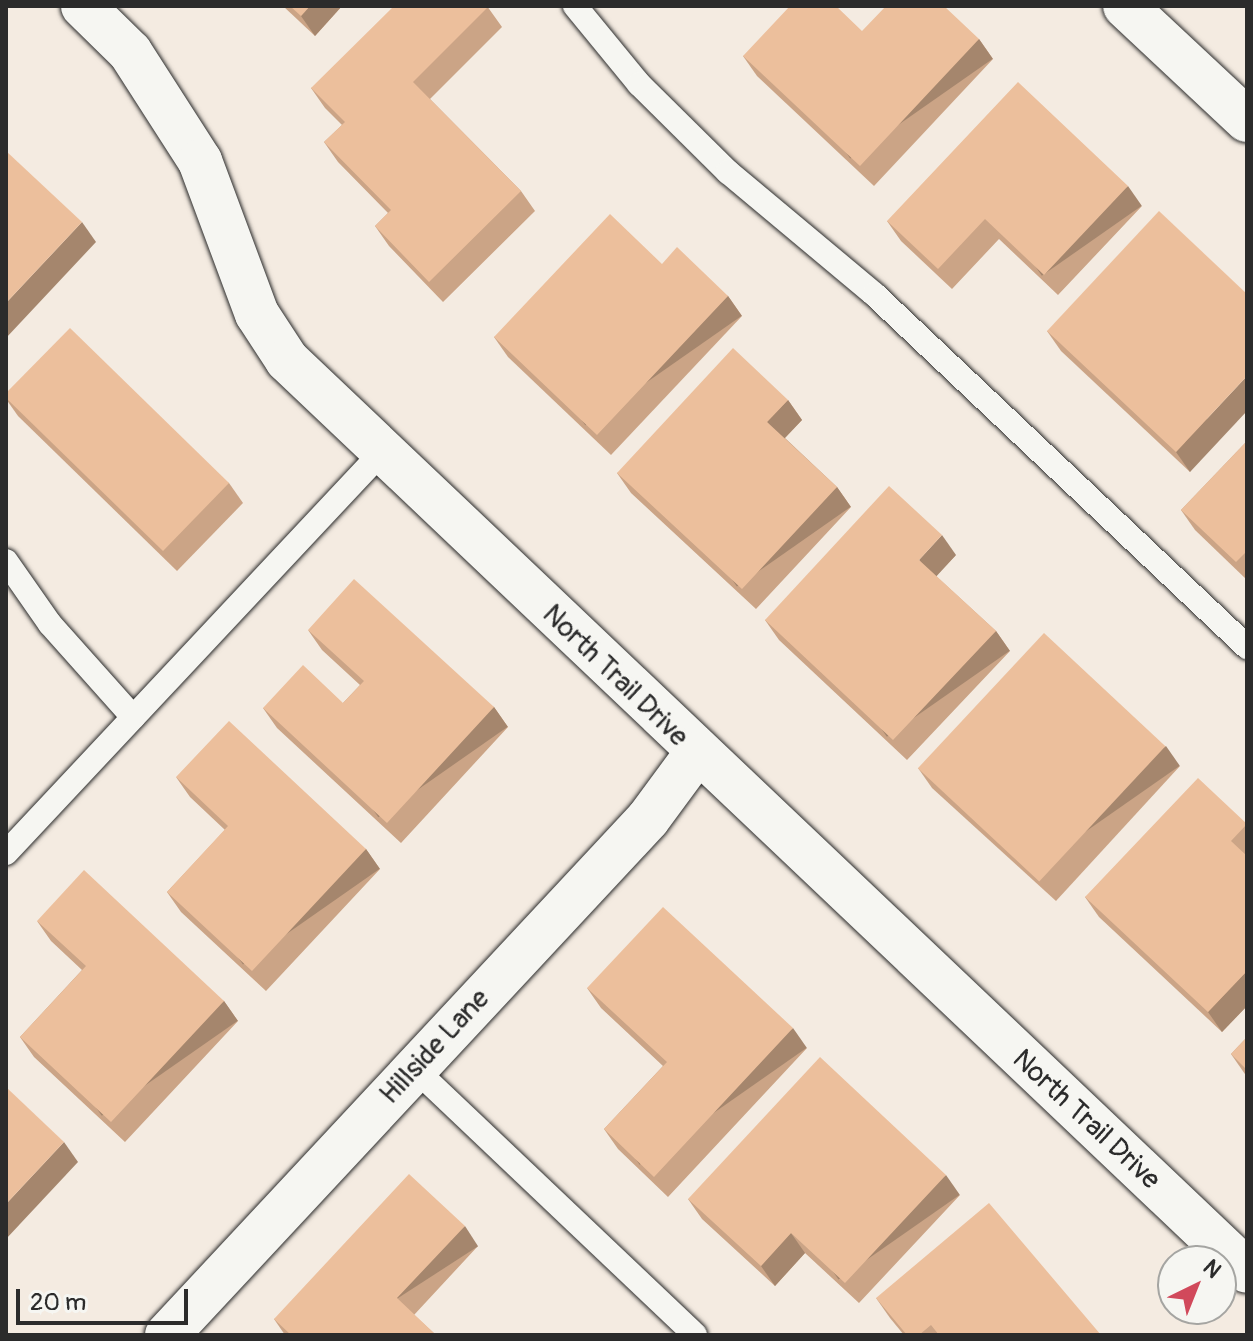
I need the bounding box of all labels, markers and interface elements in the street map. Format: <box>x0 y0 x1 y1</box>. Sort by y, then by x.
street label: North Trail Drive <box>535 598 695 754</box>
street label: Hillside Lane <box>373 983 497 1111</box>
street label: North Trail Drive <box>1005 1043 1167 1197</box>
north arrow <box>1157 1245 1237 1325</box>
text: N <box>1197 1254 1227 1284</box>
scale bar <box>20 1273 192 1323</box>
text: 20 m <box>30 1288 86 1317</box>

